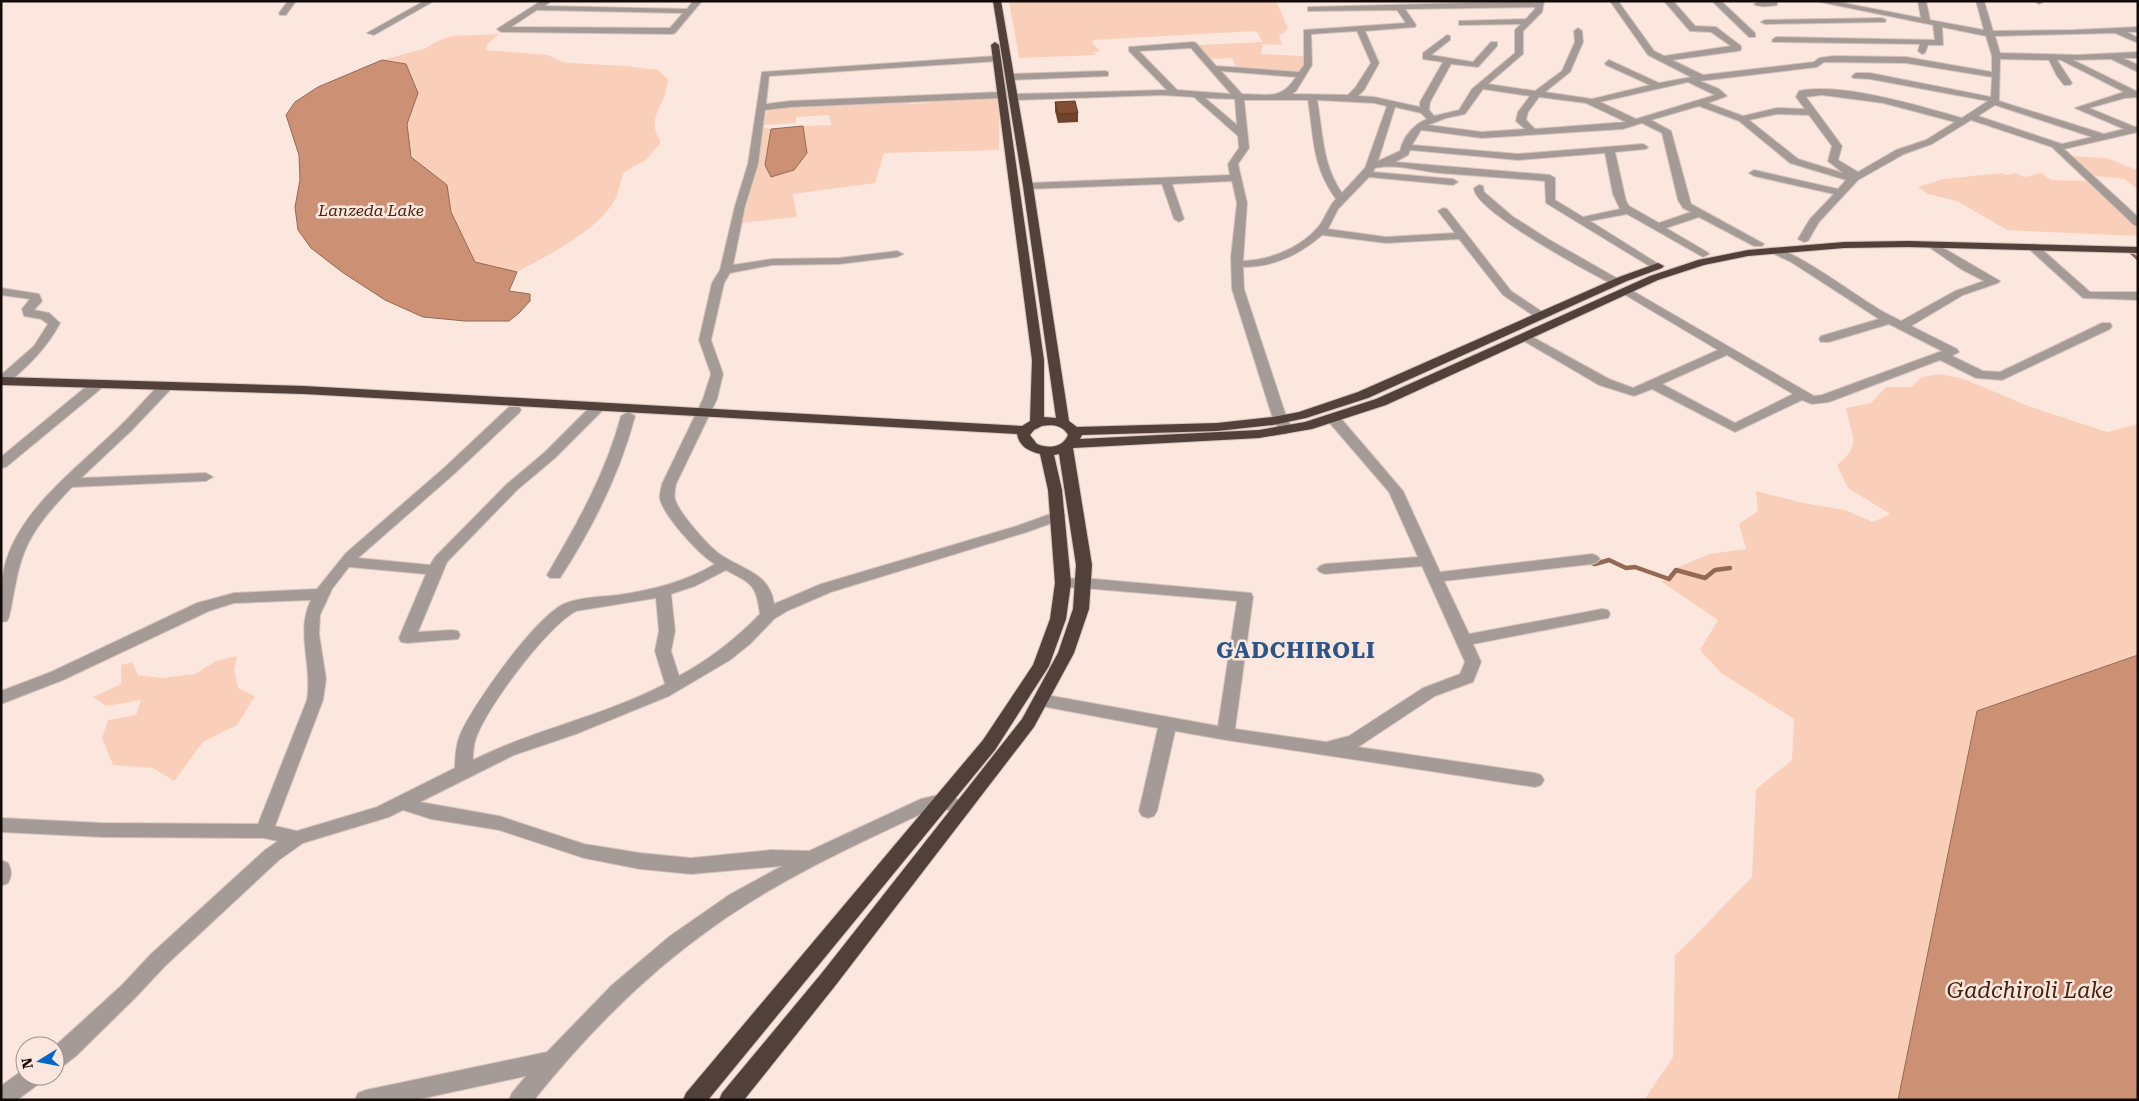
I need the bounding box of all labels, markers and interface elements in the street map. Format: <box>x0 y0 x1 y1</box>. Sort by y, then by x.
water label: Lanzeda Lake <box>317 201 424 220</box>
district label: GADCHIROLI <box>1216 638 1376 663</box>
water label: Gadchiroli Lake <box>1947 978 2113 1003</box>
north arrow <box>15 1036 65 1086</box>
text: N <box>18 1056 36 1070</box>

